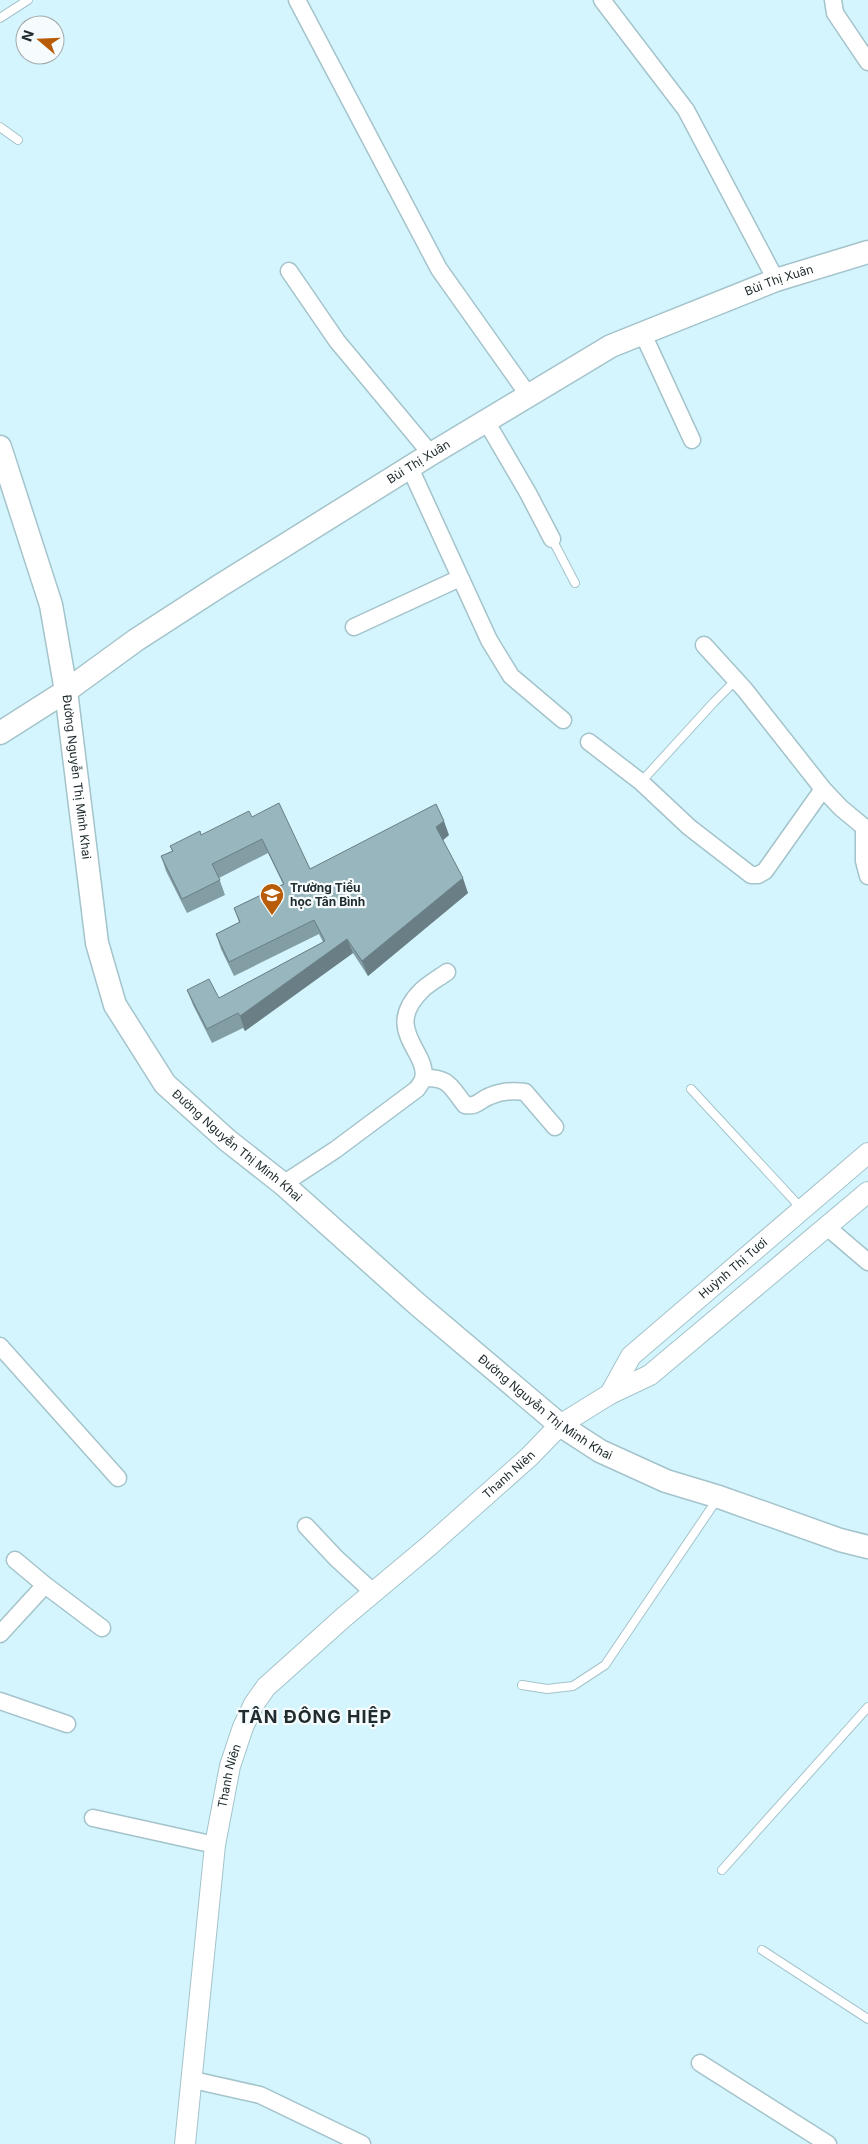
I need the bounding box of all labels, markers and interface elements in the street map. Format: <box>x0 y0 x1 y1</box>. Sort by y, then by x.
north arrow <box>15 15 65 65</box>
text: N <box>17 28 37 43</box>
street label: Bùi Thị Xuân <box>742 261 815 299</box>
street label: Bùi Thị Xuân <box>384 436 453 487</box>
street label: Đường Nguyễn Thị Minh Khai <box>60 694 95 860</box>
place label: Trường Tiểu học Tân Bình <box>290 880 365 909</box>
school or university icon: Trường Tiểu học Tân Bình <box>259 882 285 916</box>
street label: Đường Nguyễn Thị Minh Khai <box>169 1086 305 1204</box>
street label: Huỳnh Thị Tươi <box>696 1235 770 1302</box>
street label: Đường Nguyễn Thị Minh Khai <box>475 1351 615 1463</box>
street label: Thanh Niên <box>479 1447 538 1502</box>
district label: TÂN ĐÔNG HIỆP <box>238 1706 392 1727</box>
street label: Thanh Niên <box>214 1742 244 1809</box>

